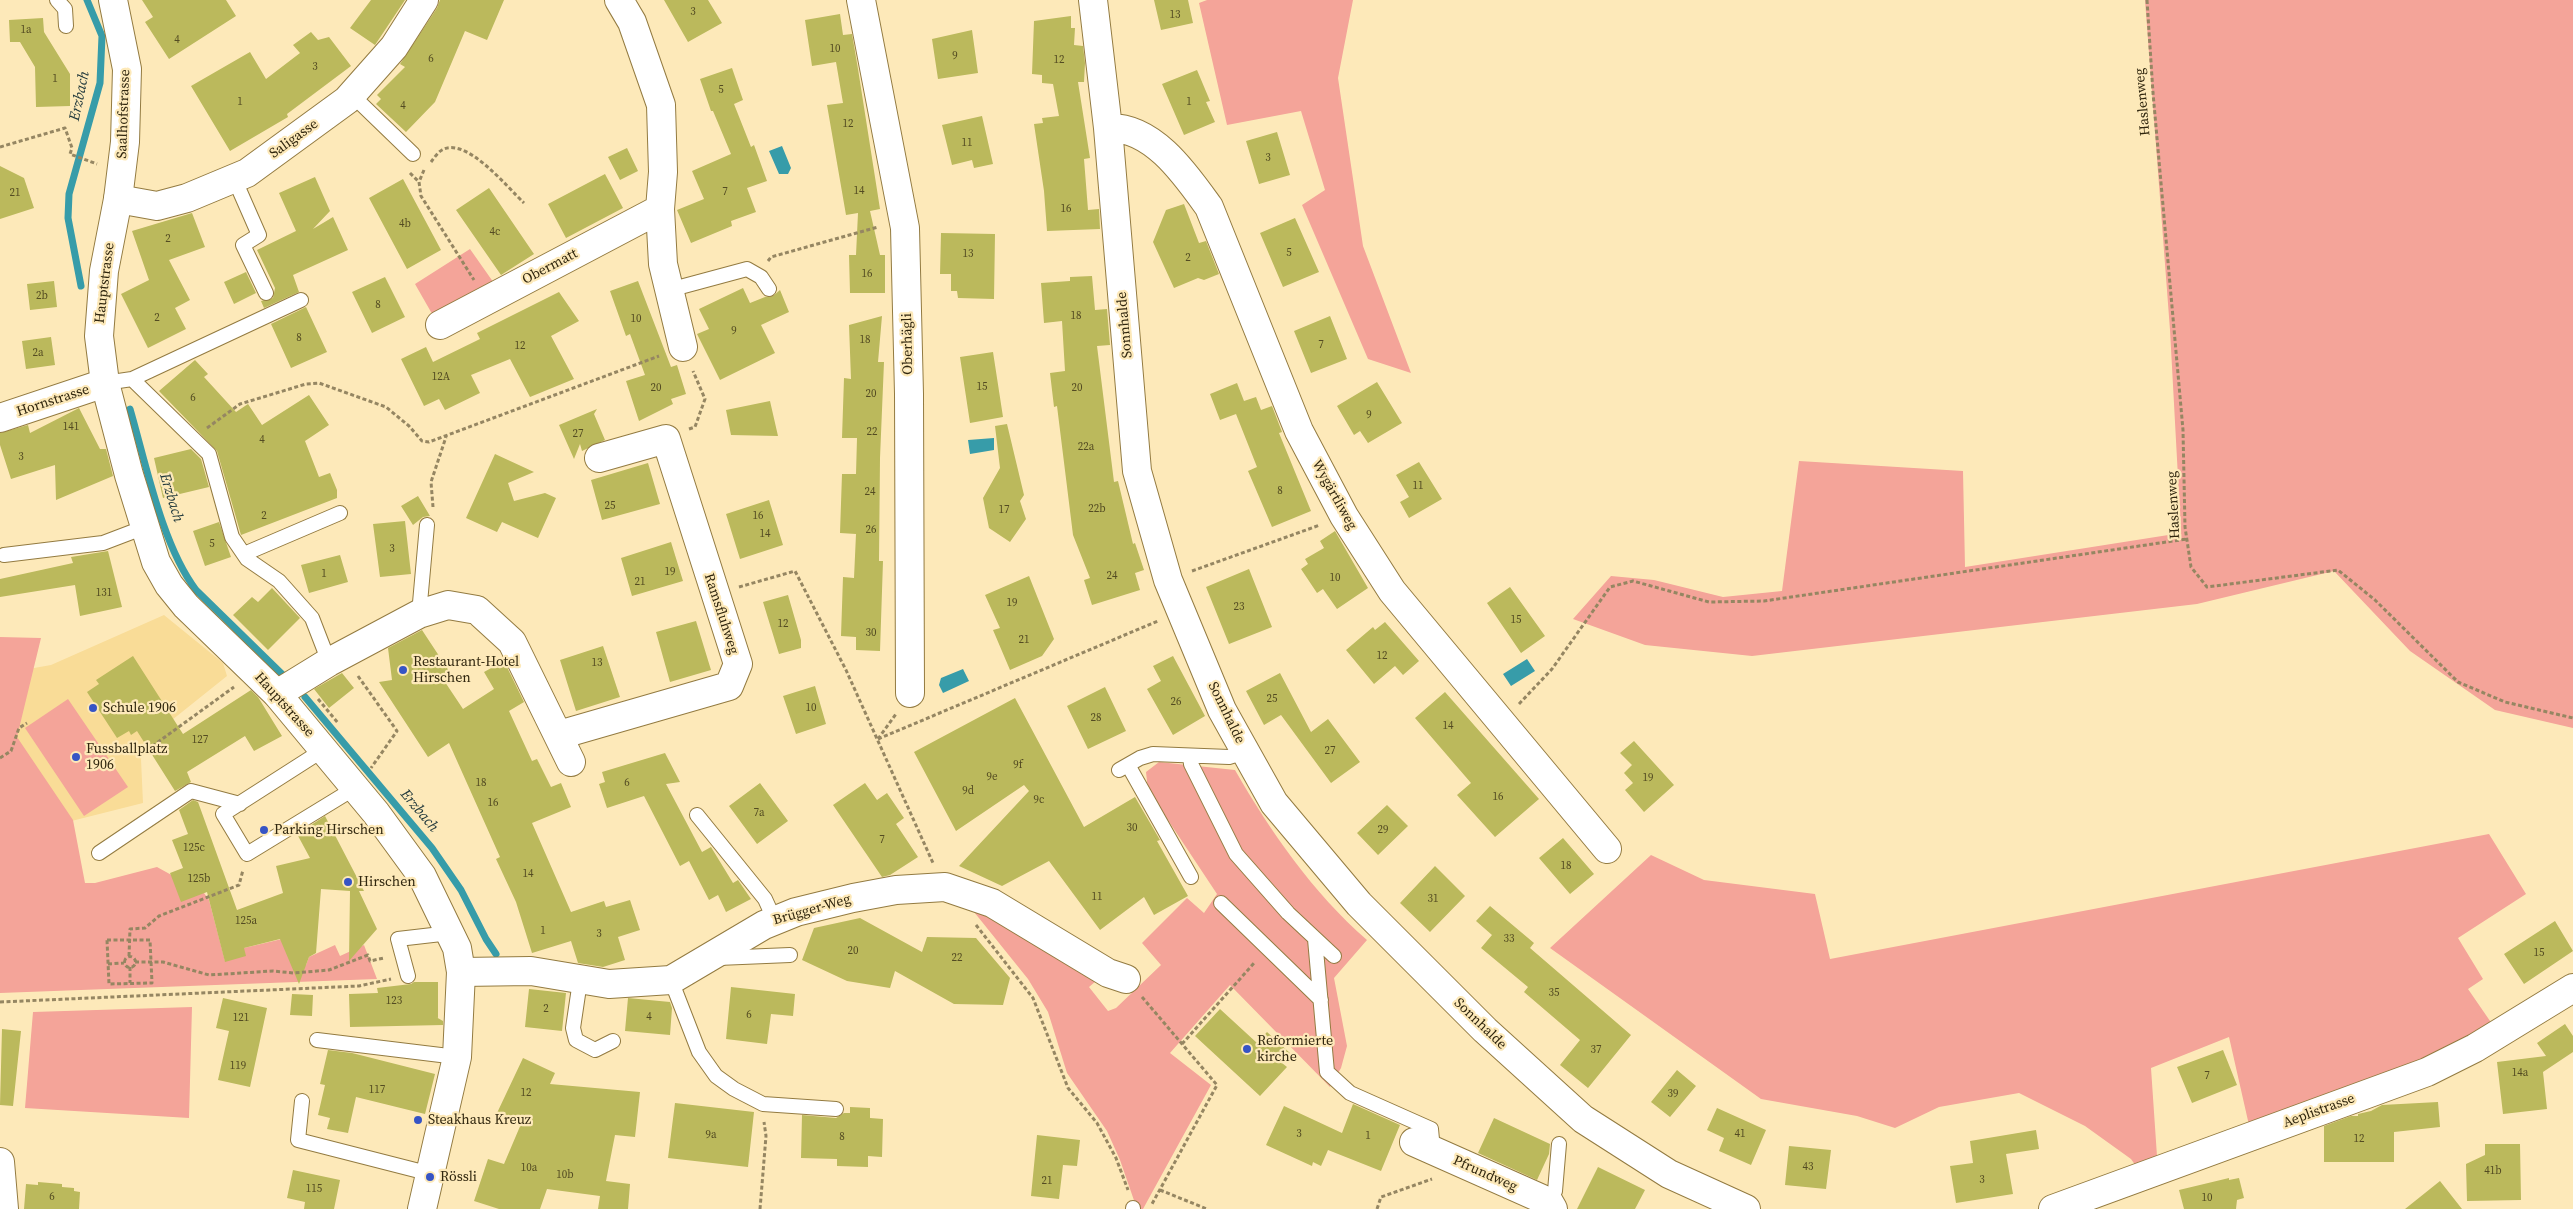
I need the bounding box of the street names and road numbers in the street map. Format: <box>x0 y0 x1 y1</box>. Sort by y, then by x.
street label: Haslenweg <box>2132 67 2154 137</box>
street label: Saalhofstrasse <box>114 69 134 159</box>
street label: Saligasse <box>266 116 322 162</box>
street label: Hauptstrasse <box>92 242 118 324</box>
street label: Obermatt <box>520 245 580 289</box>
street label: Sonnhalde <box>1114 291 1136 359</box>
street label: Oberhägli <box>899 313 917 375</box>
street label: Hornstrasse <box>14 381 92 421</box>
street label: Wygärtliweg <box>1308 457 1360 533</box>
street label: Haslenweg <box>2164 471 2184 539</box>
street label: Ramsfluhweg <box>700 571 742 657</box>
street label: Hauptstrasse <box>251 669 317 741</box>
street label: Sonnhalde <box>1204 679 1248 747</box>
street label: Brügger-Weg <box>771 891 853 929</box>
street label: Sonnhalde <box>1450 995 1510 1053</box>
street label: Aeplistrasse <box>2281 1090 2357 1132</box>
street label: Pfrundweg <box>1450 1152 1520 1196</box>

